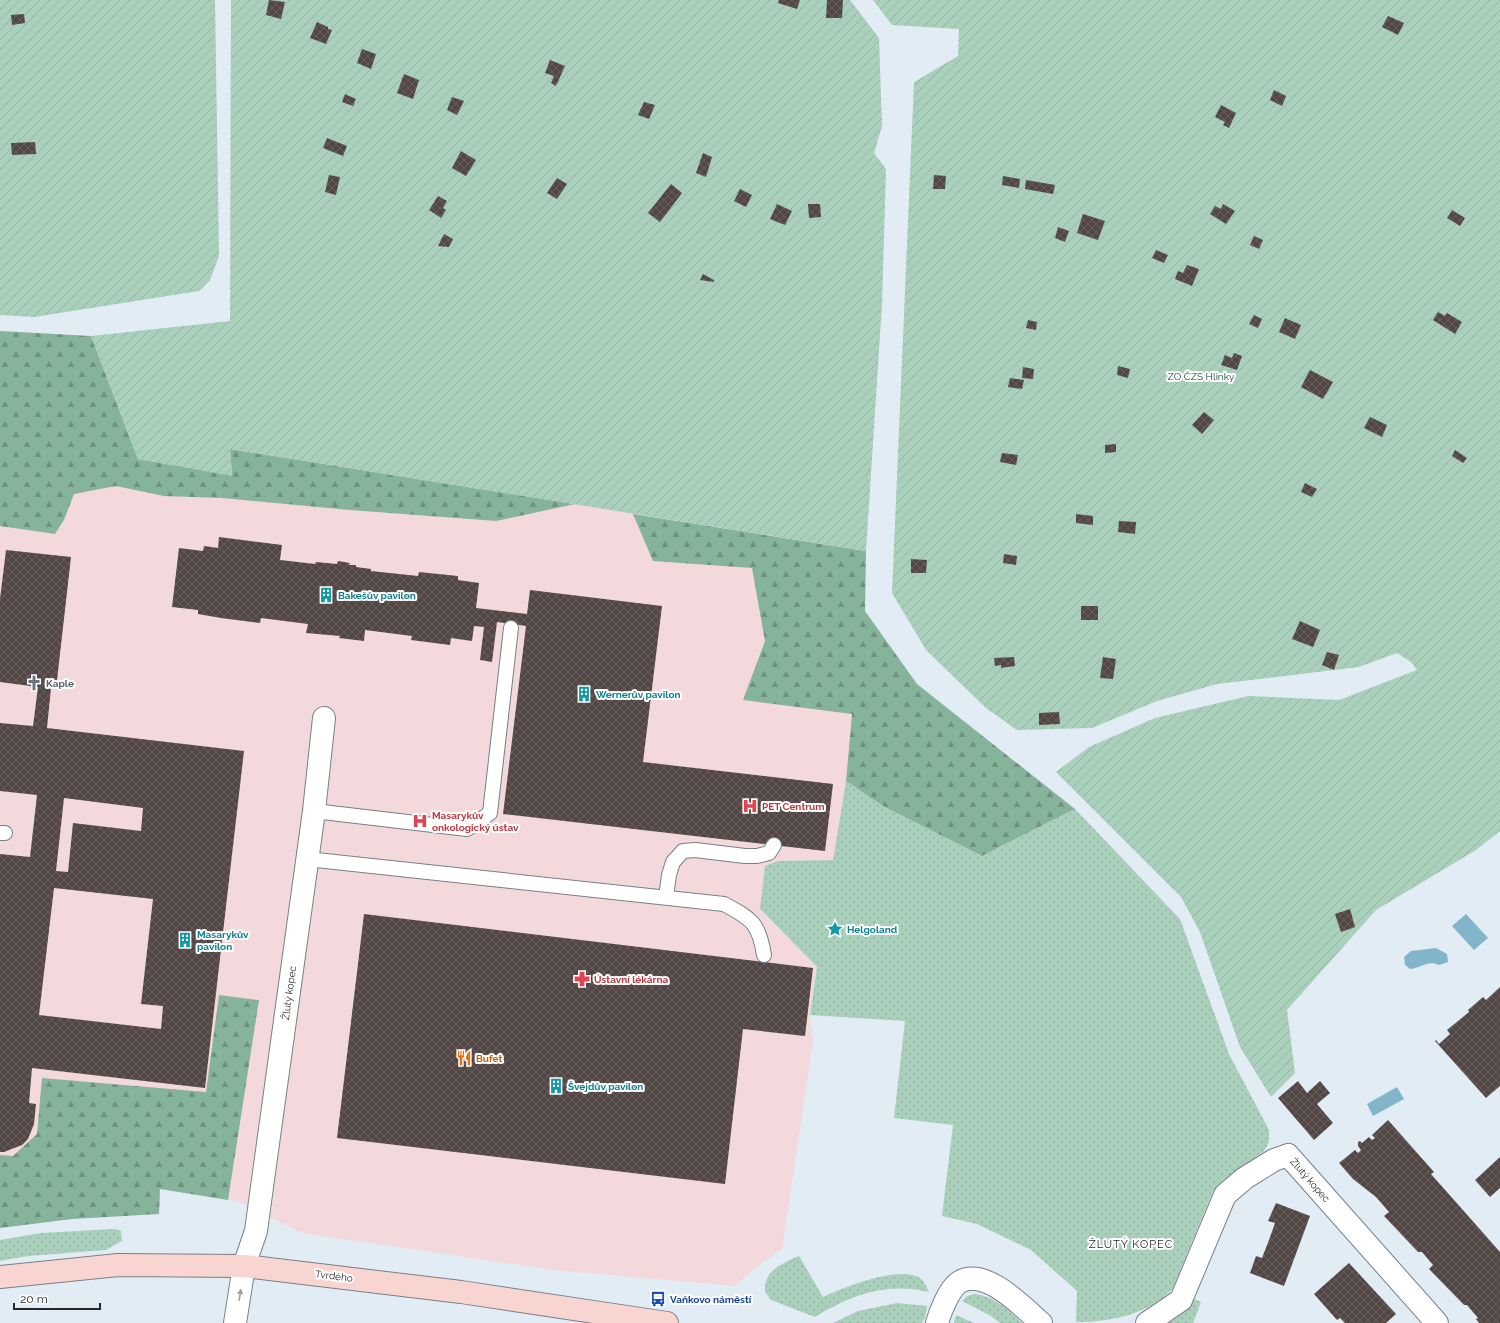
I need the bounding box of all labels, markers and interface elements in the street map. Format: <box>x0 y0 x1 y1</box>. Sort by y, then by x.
park label: ZO ČZS Hlinky <box>1168 371 1235 382</box>
building icon: Bakešův pavilon <box>317 586 335 604</box>
place label: Bakešův pavilon <box>338 590 416 601</box>
church icon: Kaple <box>25 674 43 692</box>
place label: Kaple <box>46 678 74 689</box>
building icon: Wernerův pavilon <box>575 685 593 703</box>
place label: Wernerův pavilon <box>596 689 681 700</box>
hospital icon: PET Centrum <box>741 797 759 815</box>
place label: PET Centrum <box>762 801 825 812</box>
place label: Masarykův onkologický ústav <box>432 810 519 833</box>
hospital icon: Masarykův onkologický ústav <box>411 812 429 830</box>
place icon: Helgoland <box>826 920 844 938</box>
place label: Helgoland <box>847 924 898 935</box>
place label: Masarykův pavilon <box>197 929 249 952</box>
building icon: Masarykův pavilon <box>176 931 194 949</box>
street label: Žlutý kopec <box>280 965 298 1021</box>
pharmacy icon: Ústavní lékárna <box>573 970 591 988</box>
place label: Ústavní lékárna <box>594 974 669 985</box>
restaurant icon: Bufet <box>455 1049 473 1067</box>
place label: Bufet <box>476 1053 503 1064</box>
building icon: Švejdův pavilon <box>547 1077 565 1095</box>
place label: Švejdův pavilon <box>568 1081 643 1092</box>
street label: Žlutý kopec <box>1288 1156 1332 1205</box>
district label: ŽLUTÝ KOPEC <box>1089 1237 1173 1251</box>
street label: Tvrdého <box>315 1268 353 1284</box>
scale bar <box>14 1285 100 1311</box>
one-way arrow <box>237 1289 243 1301</box>
bus stop icon: Vaňkovo náměstí <box>649 1290 667 1308</box>
text: 20 m <box>20 1292 48 1306</box>
place label: Vaňkovo náměstí <box>670 1294 752 1305</box>

